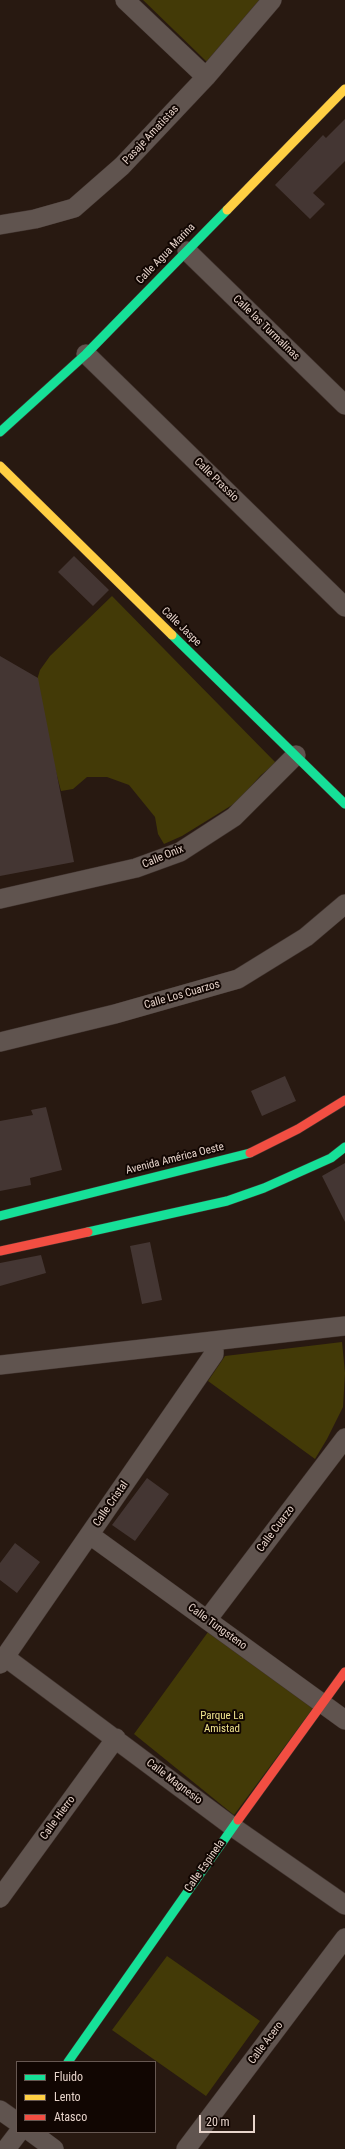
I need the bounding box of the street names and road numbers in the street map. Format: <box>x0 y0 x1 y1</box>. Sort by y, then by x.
street label: Pasaje Amatistas <box>120 103 182 167</box>
street label: Calle Agua Marina <box>134 221 198 287</box>
street label: Calle las Turmalinas <box>230 293 302 363</box>
street label: Calle Prassio <box>191 456 241 504</box>
street label: Calle Jaspe <box>158 605 204 649</box>
street label: Calle Onix <box>140 842 186 872</box>
street label: Calle Los Cuarzos <box>143 978 221 1012</box>
street label: Avenida América Oeste <box>125 1140 225 1178</box>
street label: Calle Cristal <box>91 1479 131 1529</box>
street label: Calle Cuarzo <box>254 1503 298 1555</box>
street label: Calle Tungsteno <box>185 1601 249 1653</box>
street label: Calle Magnesio <box>143 1757 205 1807</box>
street label: Calle Hierro <box>38 1794 78 1842</box>
street label: Calle Espinela <box>182 1837 228 1895</box>
street label: Calle Acero <box>246 2019 286 2067</box>

